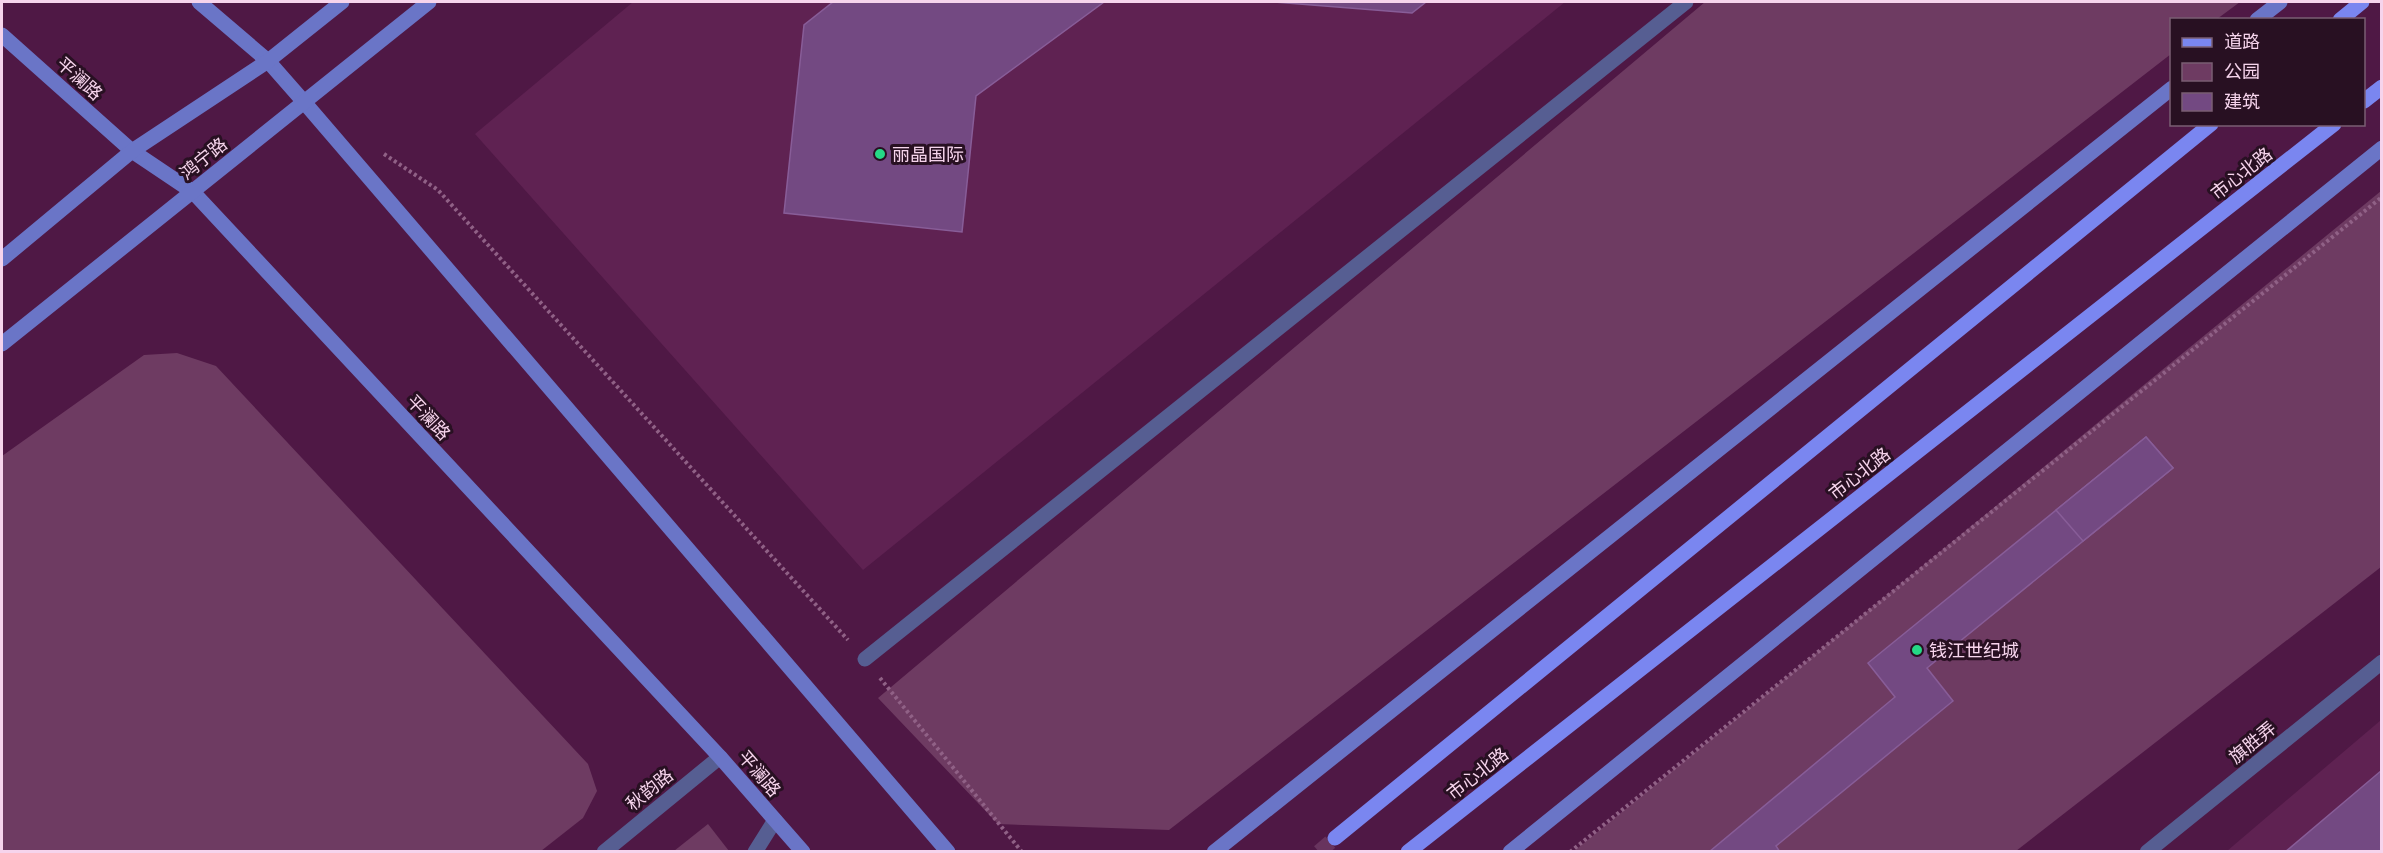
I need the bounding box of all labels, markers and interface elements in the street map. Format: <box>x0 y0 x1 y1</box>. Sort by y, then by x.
legend <box>2170 18 2365 126</box>
text: 道路 <box>2224 29 2260 53</box>
street label: 平澜路 <box>52 51 108 105</box>
text: 公园 <box>2224 59 2260 83</box>
text: 建筑 <box>2224 89 2260 113</box>
street label: 鸿宁路 <box>174 132 232 184</box>
street label: 市心北路 <box>2205 141 2277 205</box>
place label: 丽晶国际 <box>892 142 964 166</box>
marker: 丽晶国际 <box>873 147 887 161</box>
street label: 平澜路 <box>402 389 456 445</box>
street label: 市心北路 <box>1823 441 1895 505</box>
place label: 钱江世纪城 <box>1929 638 2019 662</box>
marker: 钱江世纪城 <box>1910 643 1924 657</box>
street label: 旗胜弄 <box>2223 716 2281 768</box>
street label: 市心北路 <box>1441 741 1513 805</box>
street label: 平澜路 <box>733 745 787 801</box>
street label: 秋韵路 <box>620 763 678 815</box>

